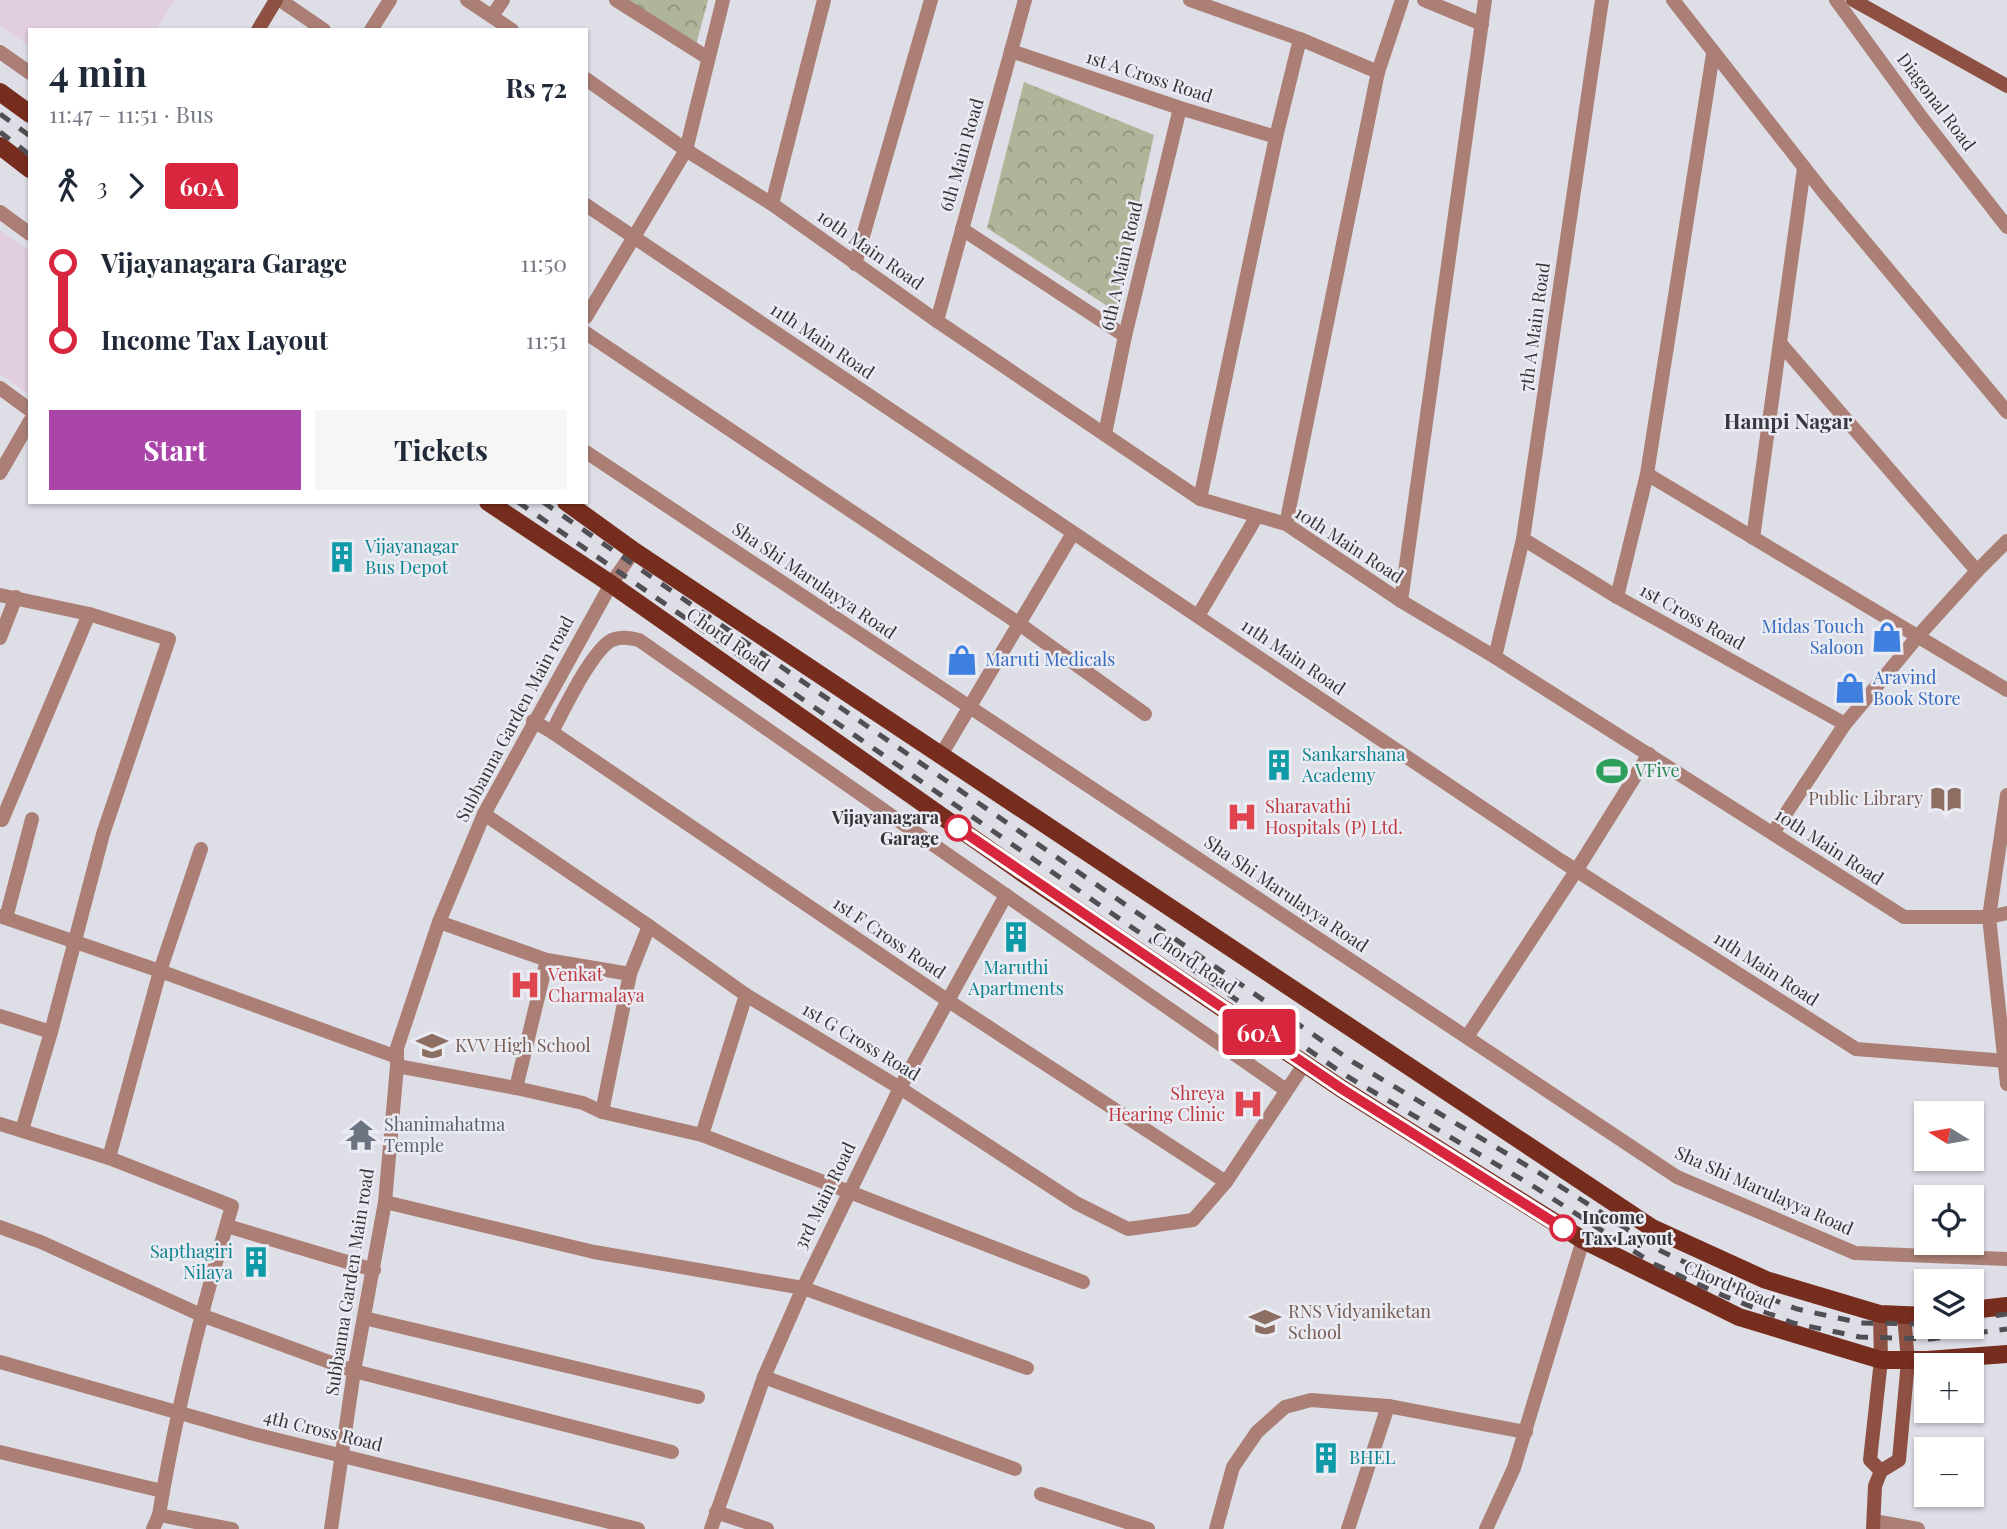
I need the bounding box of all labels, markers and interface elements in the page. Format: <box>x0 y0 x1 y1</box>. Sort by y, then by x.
street label: 1st A Cross Road <box>1083 44 1216 108</box>
text: 4 min <box>49 46 147 97</box>
street label: Diagonal Road <box>1892 48 1982 156</box>
text: Rs 72 <box>506 70 567 105</box>
street label: 6th Main Road <box>933 95 989 214</box>
text: 11:47 – 11:51 · Bus <box>49 98 214 129</box>
icon: walk <box>49 167 87 205</box>
icon: forward <box>117 167 155 205</box>
text: 3 <box>97 170 107 201</box>
text: 60A <box>179 170 224 202</box>
street label: 6th A Main Road <box>1094 198 1148 333</box>
street label: 10th Main Road <box>813 204 929 295</box>
text: Vijayanagara Garage <box>101 245 347 280</box>
text: 11:50 <box>521 247 567 278</box>
street label: 7th A Main Road <box>1513 260 1555 393</box>
street label: 11th Main Road <box>766 296 880 384</box>
text: Income Tax Layout <box>101 322 328 357</box>
text: 11:51 <box>526 324 567 355</box>
district label: Hampi Nagar <box>1724 406 1852 434</box>
button: Start <box>49 410 301 490</box>
button: Tickets <box>315 410 567 490</box>
street label: 10th Main Road <box>1291 500 1409 589</box>
street label: Sha Shi Marulayya Road <box>728 516 902 644</box>
place label: Vijayanagar Bus Depot <box>364 534 459 579</box>
building icon: Vijayanagar Bus Depot <box>325 540 359 574</box>
street label: 1st Cross Road <box>1636 577 1750 655</box>
street label: Chord Road <box>682 602 775 677</box>
street label: Subbanna Garden Main road <box>450 611 579 826</box>
street label: 11th Main Road <box>1237 612 1351 700</box>
place label: Midas Touch Saloon <box>1761 614 1864 659</box>
shop icon: Midas Touch Saloon <box>1870 620 1904 654</box>
shop icon: Maruti Medicals <box>945 643 979 677</box>
place label: Maruti Medicals <box>985 647 1115 671</box>
place label: Aravind Book Store <box>1872 665 1961 710</box>
shop icon: Aravind Book Store <box>1833 671 1867 705</box>
place label: Sankarshana Academy <box>1301 742 1405 787</box>
building icon: Sankarshana Academy <box>1262 748 1296 782</box>
sports icon: VFive <box>1595 754 1629 788</box>
place label: VFive <box>1634 758 1680 782</box>
library icon: Public Library <box>1929 782 1963 816</box>
place label: Public Library <box>1808 786 1923 810</box>
place label: Sharavathi Hospitals (P) Ltd. <box>1265 794 1403 839</box>
hospital icon: Sharavathi Hospitals (P) Ltd. <box>1225 800 1259 834</box>
street label: 10th Main Road <box>1771 802 1889 891</box>
place label: Vijayanagara Garage <box>831 805 940 850</box>
marker: Vijayanagara Garage <box>945 815 971 841</box>
street label: Sha Shi Marulayya Road <box>1200 829 1374 957</box>
street label: 1st F Cross Road <box>829 891 951 984</box>
building icon: Maruthi Apartments <box>999 920 1033 954</box>
street label: Chord Road <box>1148 925 1242 999</box>
street label: 11th Main Road <box>1709 925 1824 1011</box>
place label: Maruthi Apartments <box>967 955 1064 1000</box>
place label: Venkat Charmalaya <box>547 962 645 1007</box>
hospital icon: Venkat Charmalaya <box>508 968 542 1002</box>
street label: 1st G Cross Road <box>798 996 926 1086</box>
line badge: 60A <box>1219 1009 1299 1055</box>
text: 60A <box>1237 1016 1281 1048</box>
school or university icon: KVV High School <box>415 1029 449 1063</box>
place label: KVV High School <box>455 1033 591 1057</box>
place label: Shreya Hearing Clinic <box>1108 1081 1225 1126</box>
hospital icon: Shreya Hearing Clinic <box>1231 1087 1265 1121</box>
north arrow <box>1914 1101 1984 1171</box>
map controls <box>1914 1101 1984 1507</box>
place label: Shanimahatma Temple <box>384 1112 505 1157</box>
temple icon: Shanimahatma Temple <box>344 1118 378 1152</box>
street label: 3rd Main Road <box>788 1137 861 1253</box>
street label: Sha Shi Marulayya Road <box>1671 1140 1858 1240</box>
street label: Subbanna Garden Main road <box>319 1166 379 1397</box>
button: locate <box>1914 1185 1984 1255</box>
place label: Income Tax Layout <box>1582 1205 1674 1250</box>
marker: Income Tax Layout <box>1550 1215 1576 1241</box>
place label: Sapthagiri Nilaya <box>150 1239 233 1284</box>
building icon: Sapthagiri Nilaya <box>239 1245 273 1279</box>
street label: Chord Road <box>1680 1254 1779 1314</box>
button: layers <box>1914 1269 1984 1339</box>
place label: RNS Vidyaniketan School <box>1288 1299 1431 1344</box>
school or university icon: RNS Vidyaniketan School <box>1248 1305 1282 1339</box>
button: + <box>1914 1353 1984 1423</box>
street label: 4th Cross Road <box>261 1404 386 1457</box>
button: − <box>1914 1437 1984 1507</box>
building icon: BHEL <box>1309 1441 1343 1475</box>
place label: BHEL <box>1349 1445 1396 1469</box>

